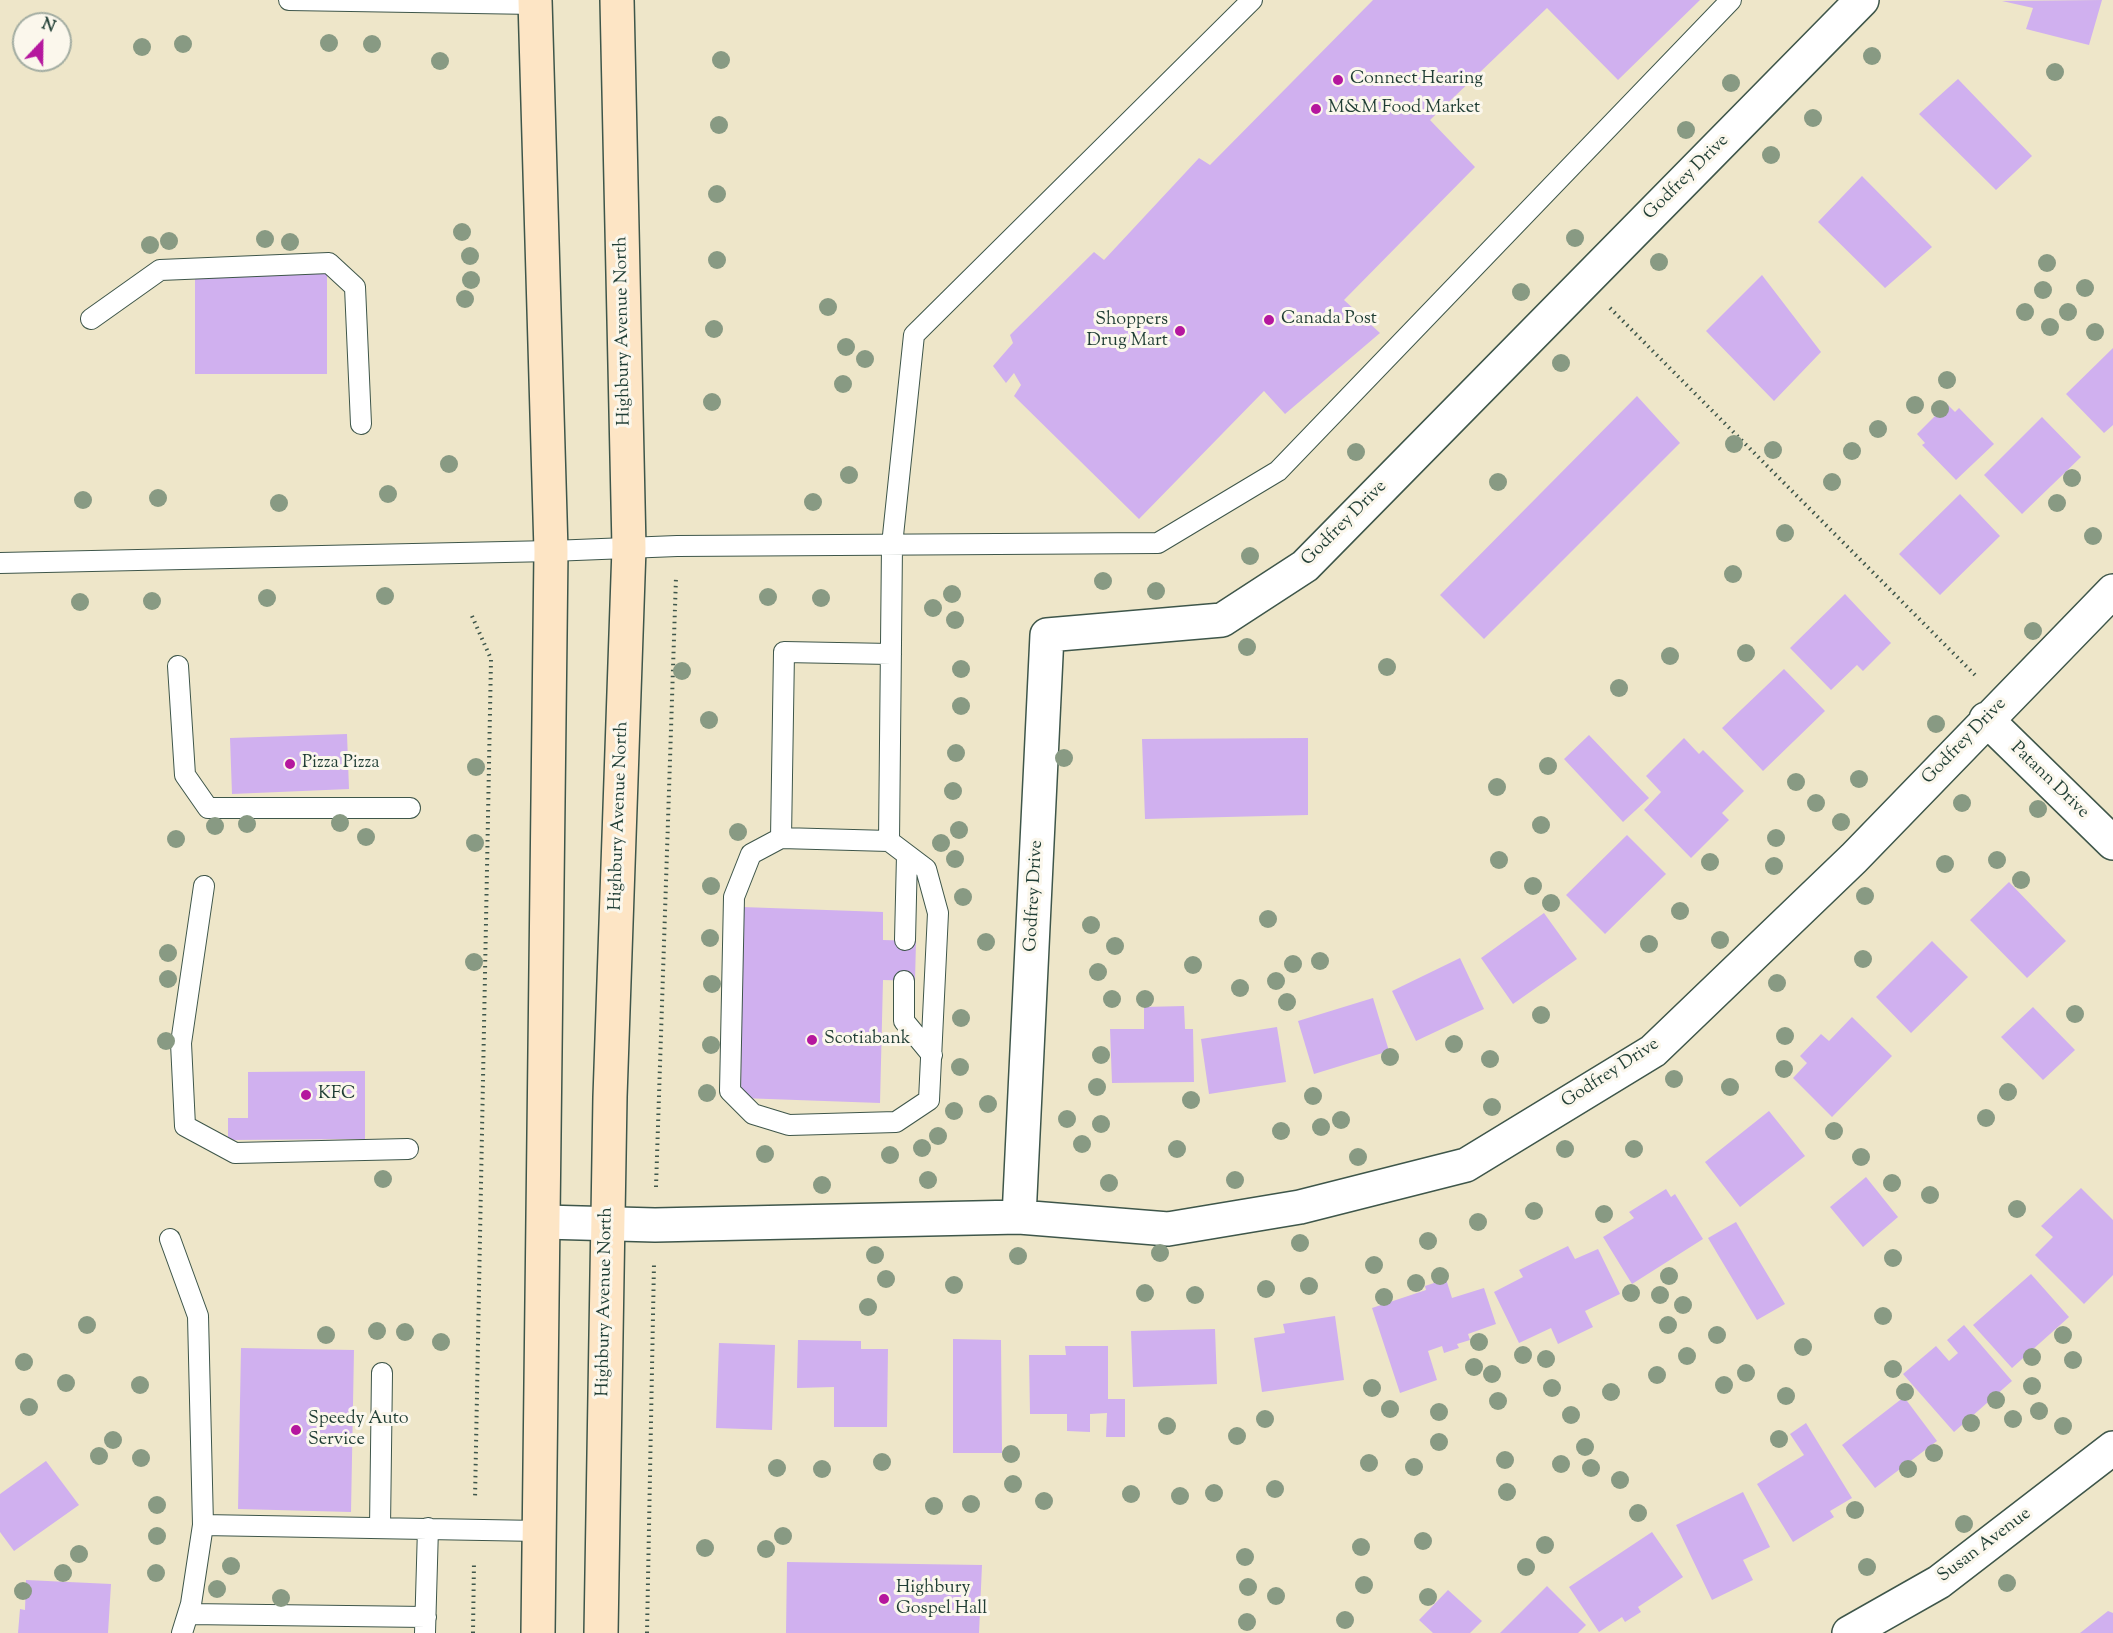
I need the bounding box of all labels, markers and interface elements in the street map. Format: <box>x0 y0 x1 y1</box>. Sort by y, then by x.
north arrow <box>12 12 72 72</box>
text: N <box>38 14 58 40</box>
place label: Connect Hearing <box>1350 69 1483 91</box>
marker: Connect Hearing <box>1331 73 1345 87</box>
place label: M&M Food Market <box>1328 98 1480 120</box>
marker: M&M Food Market <box>1309 102 1323 116</box>
street label: Godfrey Drive <box>1640 131 1734 225</box>
street label: Highbury Avenue North <box>612 236 636 426</box>
place label: Canada Post <box>1281 309 1377 331</box>
place label: Shoppers Drug Mart <box>1087 310 1168 352</box>
marker: Canada Post <box>1262 313 1276 327</box>
marker: Shoppers Drug Mart <box>1173 324 1187 338</box>
street label: Godfrey Drive <box>1298 477 1392 571</box>
street label: Godfrey Drive <box>1918 694 2012 790</box>
street label: Highbury Avenue North <box>606 721 634 911</box>
street label: Patann Drive <box>2005 738 2093 824</box>
place label: Pizza Pizza <box>302 753 380 775</box>
marker: Pizza Pizza <box>283 757 297 771</box>
street label: Godfrey Drive <box>1021 840 1049 952</box>
place label: Scotiabank <box>824 1029 911 1051</box>
marker: Scotiabank <box>805 1033 819 1047</box>
street label: Godfrey Drive <box>1558 1034 1664 1114</box>
place label: KFC <box>318 1084 356 1106</box>
marker: KFC <box>299 1088 313 1102</box>
street label: Highbury Avenue North <box>594 1207 618 1397</box>
place label: Speedy Auto Service <box>308 1409 409 1452</box>
marker: Speedy Auto Service <box>289 1423 303 1437</box>
street label: Susan Avenue <box>1934 1504 2036 1588</box>
place label: Highbury Gospel Hall <box>896 1578 987 1620</box>
marker: Highbury Gospel Hall <box>877 1592 891 1606</box>

